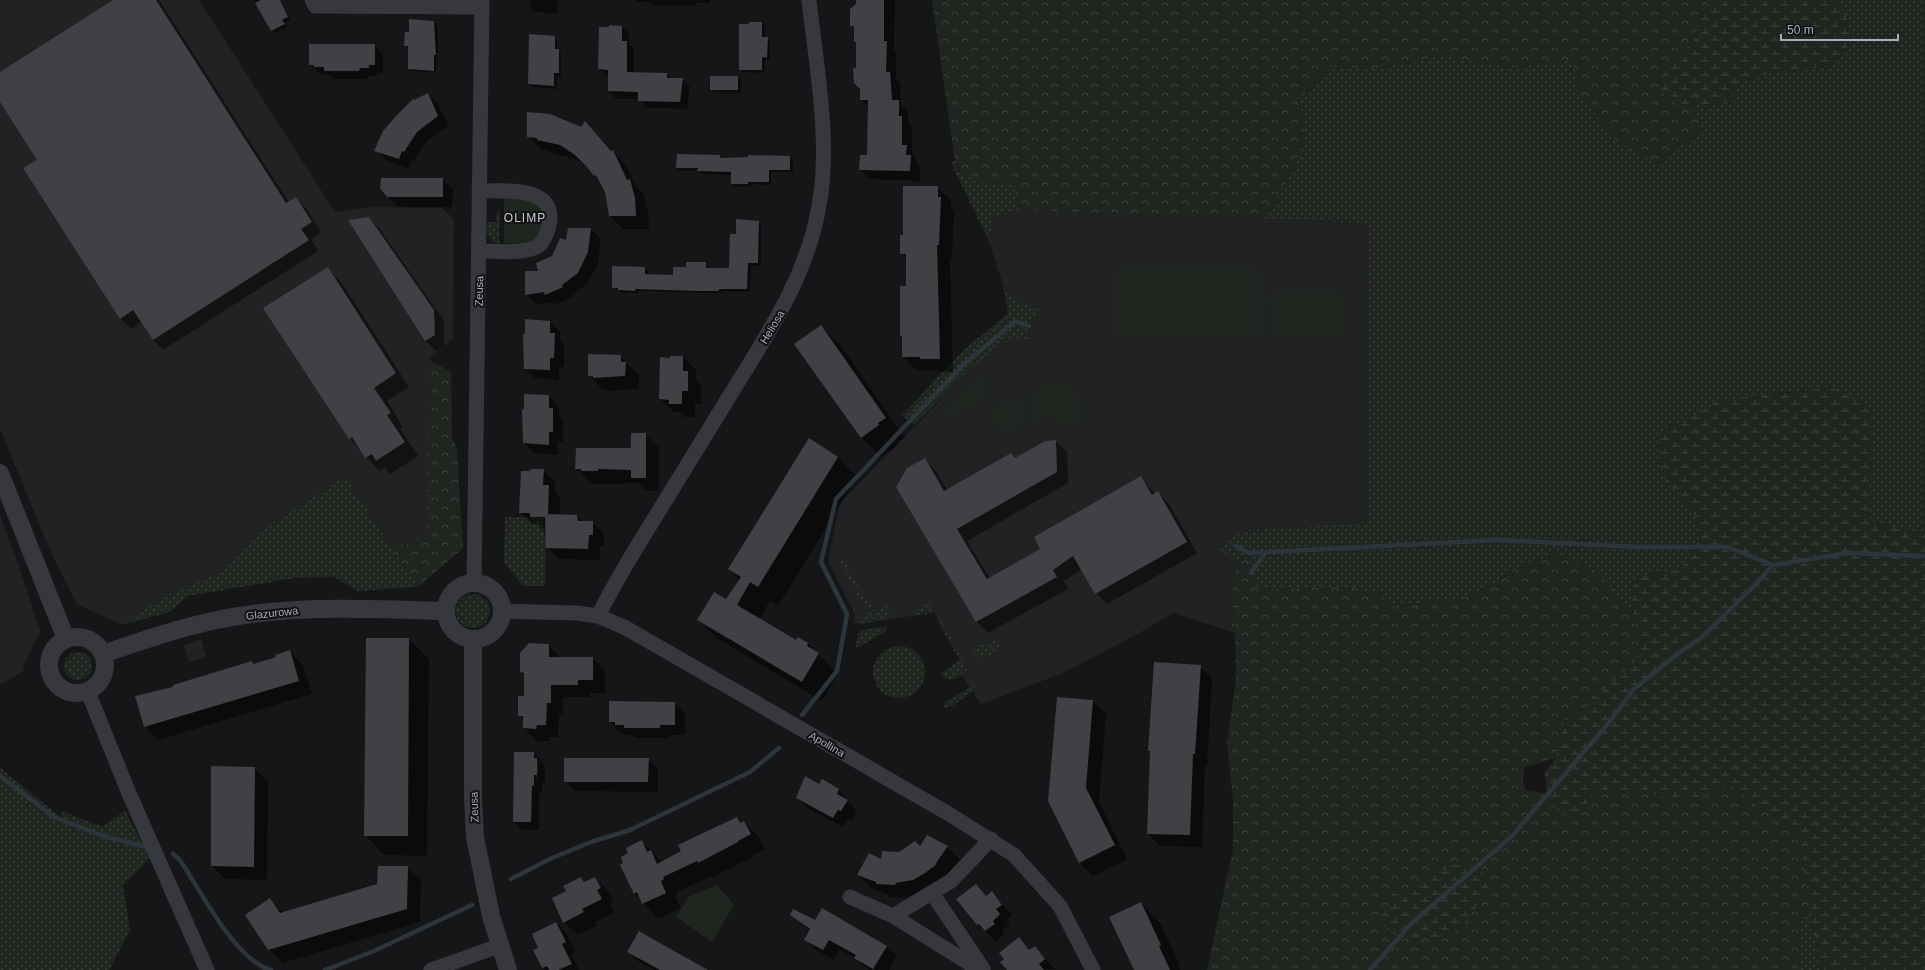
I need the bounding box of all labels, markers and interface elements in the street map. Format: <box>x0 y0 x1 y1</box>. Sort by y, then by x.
scale bar <box>1781 16 1898 42</box>
text: 50 m <box>1787 23 1814 37</box>
district label: OLIMP <box>504 211 546 225</box>
street label: Zeusa <box>473 275 485 306</box>
street label: Heliosa <box>757 307 787 346</box>
street label: Glazurowa <box>245 604 300 622</box>
street label: Apollina <box>807 729 848 759</box>
street label: Zeusa <box>467 791 481 822</box>

